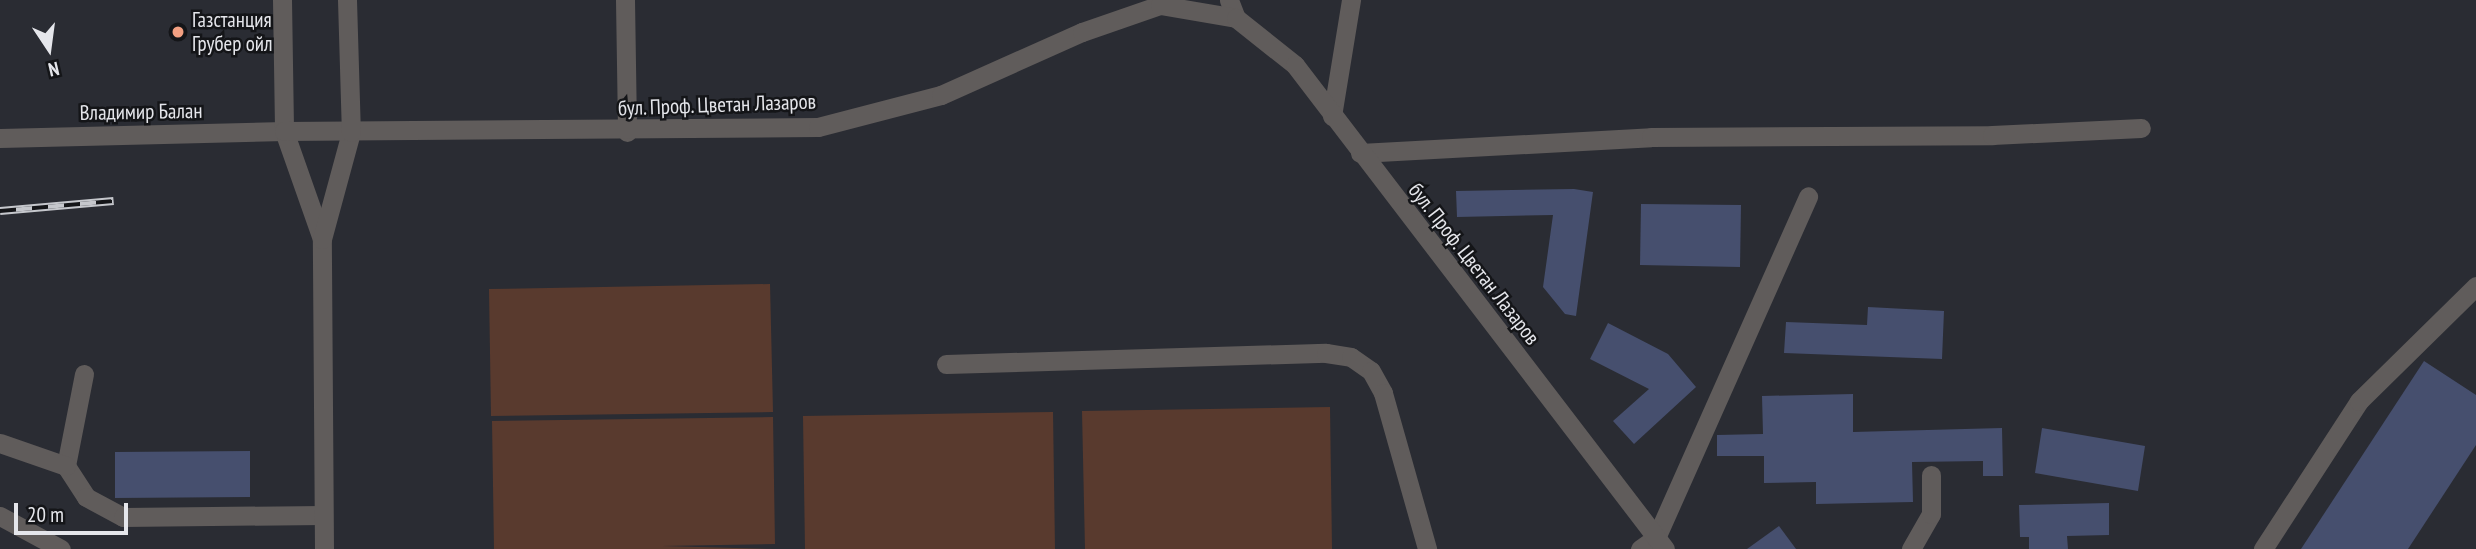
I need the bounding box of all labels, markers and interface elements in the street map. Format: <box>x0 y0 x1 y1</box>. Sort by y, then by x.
place label: Газстанция Грубер ойл <box>192 7 273 57</box>
north arrow <box>14 14 84 84</box>
marker: Газстанция Грубер ойл <box>170 24 186 40</box>
text: N <box>46 57 61 82</box>
street label: бул. Проф. Цветан Лазаров <box>616 89 818 121</box>
street label: Владимир Балан <box>79 98 203 126</box>
street label: бул. Проф. Цветан Лазаров <box>1402 177 1546 351</box>
scale bar <box>18 490 131 534</box>
text: 20 m <box>27 501 64 528</box>

